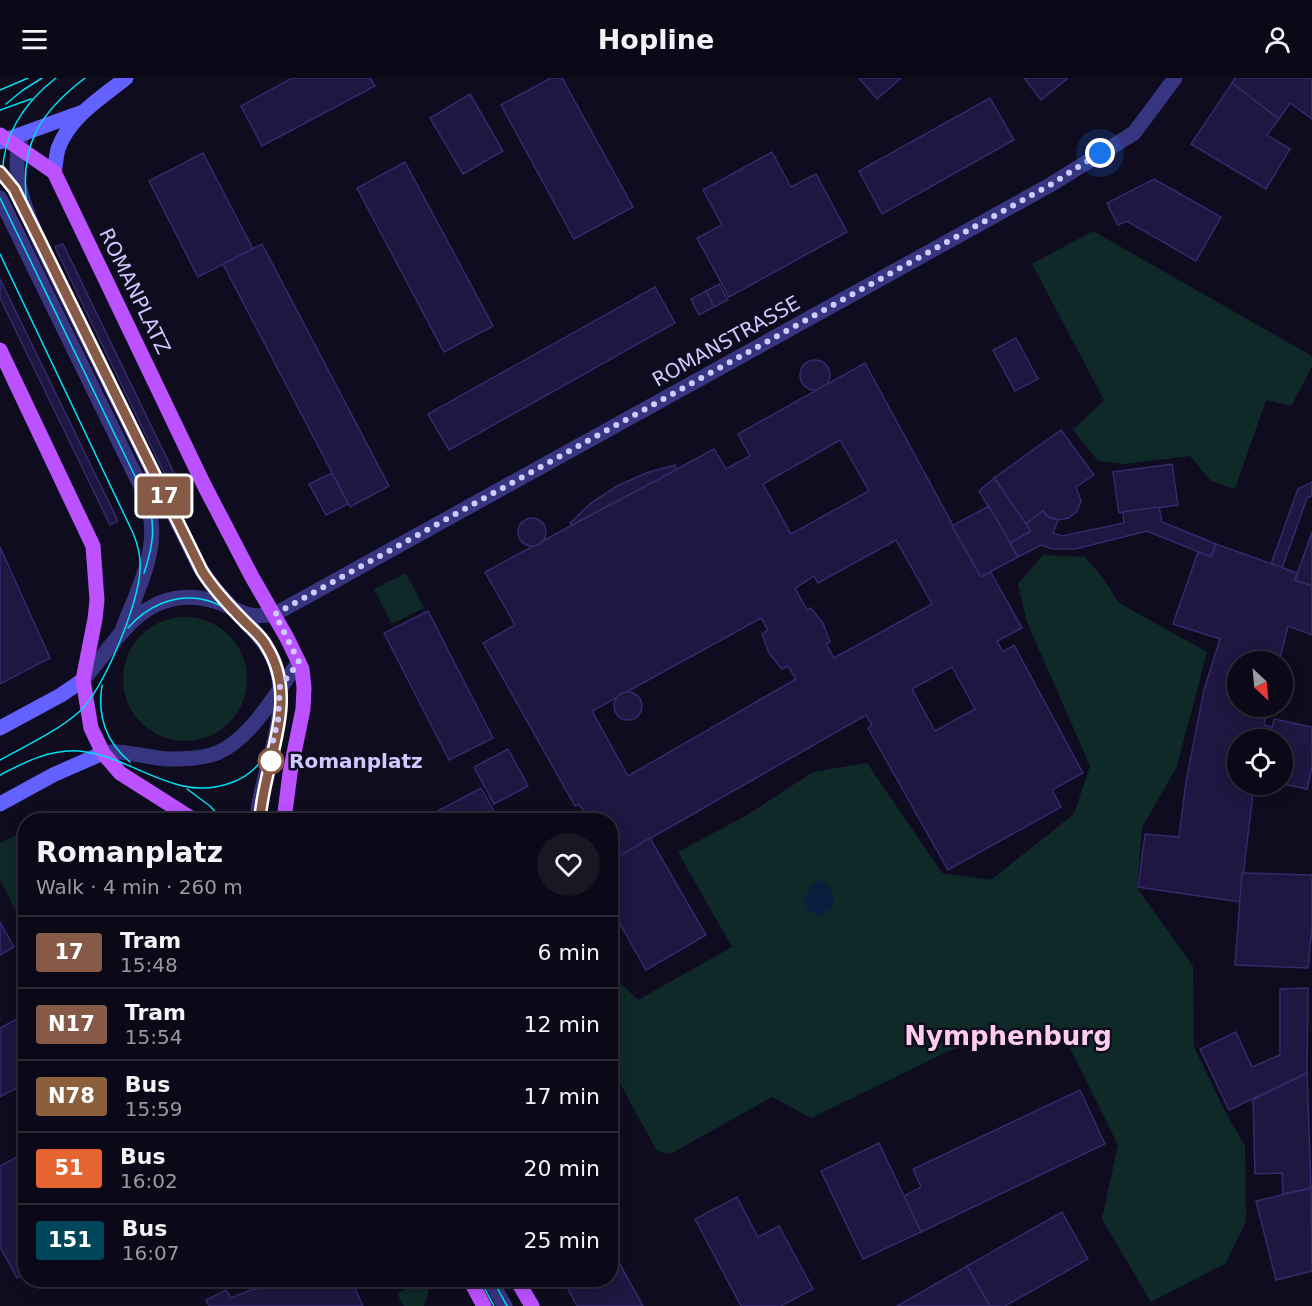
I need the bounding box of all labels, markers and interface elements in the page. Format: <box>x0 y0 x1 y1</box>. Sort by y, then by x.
icon: menu <box>18 23 51 56</box>
icon: person <box>1261 23 1294 56</box>
text: Hopline <box>598 24 714 55</box>
your location <box>1085 138 1115 168</box>
street label: ROMANPLATZ <box>94 224 176 358</box>
street label: ROMANSTRASSE <box>648 290 804 392</box>
line badge: 17 <box>137 476 191 516</box>
text: 17 <box>149 484 179 508</box>
north arrow <box>1227 651 1293 717</box>
map controls <box>1227 651 1293 795</box>
button: locate <box>1227 729 1293 795</box>
marker: Romanplatz <box>258 748 284 774</box>
place label: Romanplatz <box>289 749 423 773</box>
button: heart <box>537 833 600 896</box>
text: Romanplatz <box>36 836 223 869</box>
text: Walk · 4 min · 260 m <box>36 875 243 899</box>
text: Tram <box>120 928 181 953</box>
text: 17 <box>54 940 84 964</box>
text: 6 min <box>538 940 600 965</box>
text: 15:48 <box>120 953 178 977</box>
text: Tram <box>125 1000 186 1025</box>
text: N17 <box>48 1012 95 1036</box>
text: 12 min <box>524 1012 600 1037</box>
district label: Nymphenburg <box>904 1021 1112 1051</box>
text: 15:54 <box>125 1025 182 1049</box>
text: Bus <box>125 1072 170 1097</box>
text: N78 <box>48 1084 95 1108</box>
text: 17 min <box>524 1084 600 1109</box>
text: 15:59 <box>125 1097 182 1121</box>
text: Bus <box>120 1144 166 1169</box>
text: 51 <box>54 1156 84 1180</box>
text: 20 min <box>524 1156 600 1181</box>
text: 16:02 <box>120 1169 178 1193</box>
text: Bus <box>122 1216 167 1241</box>
text: 151 <box>48 1228 92 1252</box>
text: 25 min <box>524 1228 600 1253</box>
text: 16:07 <box>122 1241 179 1265</box>

